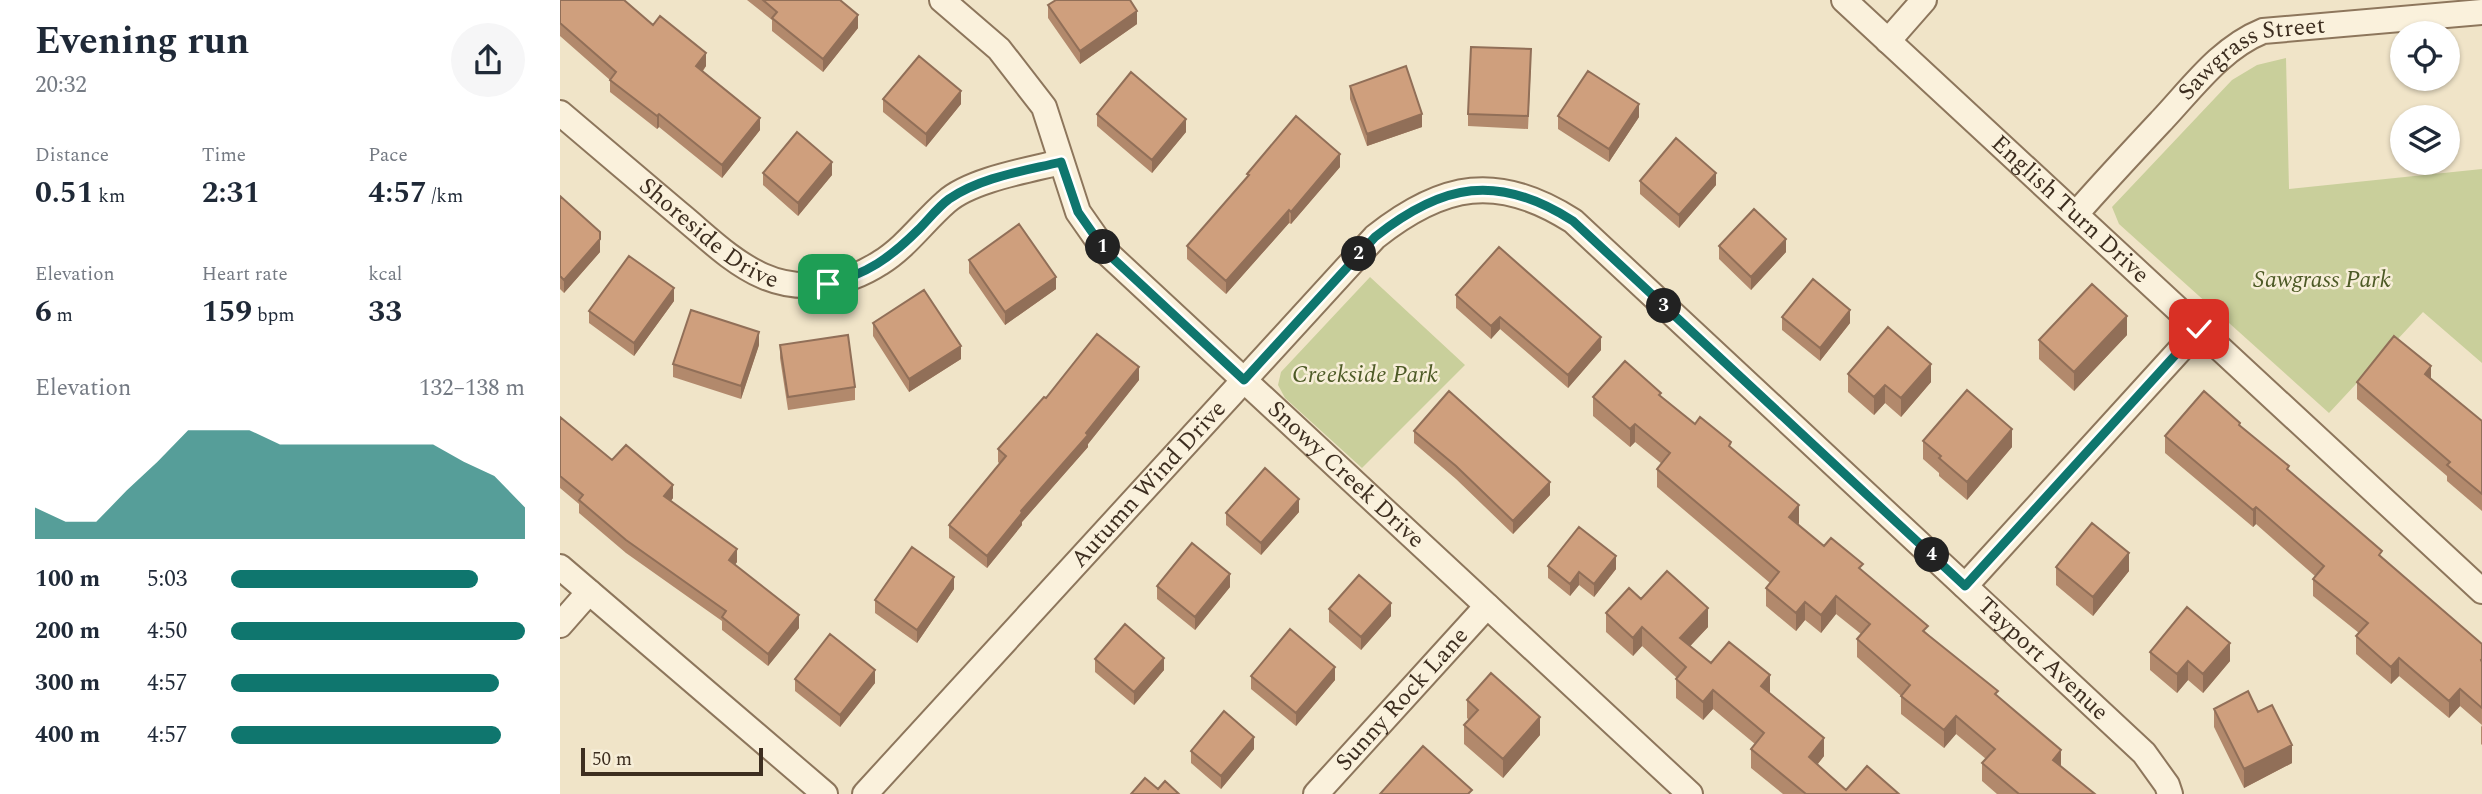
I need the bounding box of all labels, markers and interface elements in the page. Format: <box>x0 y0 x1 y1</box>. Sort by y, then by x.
street label: Sawgrass Street <box>2169 8 2327 109</box>
text: Evening run <box>35 13 249 71</box>
map controls <box>2390 21 2460 175</box>
button: locate <box>2390 21 2460 91</box>
button: share <box>451 23 525 97</box>
text: 20:32 <box>35 68 87 103</box>
button: layers <box>2390 105 2460 175</box>
street label: English Turn Drive <box>1983 126 2157 292</box>
text: Distance <box>35 141 109 170</box>
text: Time <box>202 141 246 170</box>
text: Pace <box>368 141 408 170</box>
street label: Shoreside Drive <box>631 169 783 298</box>
text: 0.51 <box>35 170 94 216</box>
text: 2:31 <box>202 170 260 216</box>
text: 4:57 <box>368 170 427 216</box>
text: km <box>94 182 125 211</box>
text: /km <box>427 182 463 211</box>
pin: 1 <box>1086 230 1120 264</box>
text: 1 <box>1097 232 1108 261</box>
pin: 2 <box>1342 236 1376 272</box>
text: 2 <box>1353 239 1364 268</box>
pin <box>798 254 858 314</box>
text: Elevation <box>35 260 115 289</box>
text: Heart rate <box>202 260 288 289</box>
text: kcal <box>368 260 402 289</box>
park label: Sawgrass Park <box>2253 262 2391 298</box>
icon: arrive <box>809 265 847 303</box>
pin: 3 <box>1646 288 1682 324</box>
text: 6 <box>35 289 52 335</box>
text: 159 <box>202 289 252 335</box>
text: 33 <box>368 289 402 335</box>
text: 3 <box>1658 291 1669 320</box>
pin <box>2169 299 2229 359</box>
text: m <box>52 301 73 330</box>
text: bpm <box>252 301 295 330</box>
icon: check <box>2180 310 2218 348</box>
park label: Creekside Park <box>1292 357 1438 393</box>
text: Elevation <box>35 371 131 406</box>
text: 132–138 m <box>419 371 525 406</box>
street label: Autumn Wind Drive <box>1062 392 1235 576</box>
street label: Snowy Creek Drive <box>1259 392 1433 557</box>
pin: 4 <box>1914 538 1950 572</box>
text: 4 <box>1926 540 1937 569</box>
text: 100 m <box>35 562 100 597</box>
text: 5:03 <box>147 562 187 597</box>
street label: Tayport Avenue <box>1969 588 2117 729</box>
text: 200 m <box>35 614 100 649</box>
text: 4:50 <box>147 614 187 649</box>
street label: Sunny Rock Lane <box>1327 619 1477 779</box>
text: 300 m <box>35 666 100 701</box>
text: 4:57 <box>147 666 187 701</box>
text: 400 m <box>35 718 100 753</box>
text: 4:57 <box>147 718 187 753</box>
scale bar <box>581 745 763 777</box>
text: 50 m <box>592 745 632 774</box>

